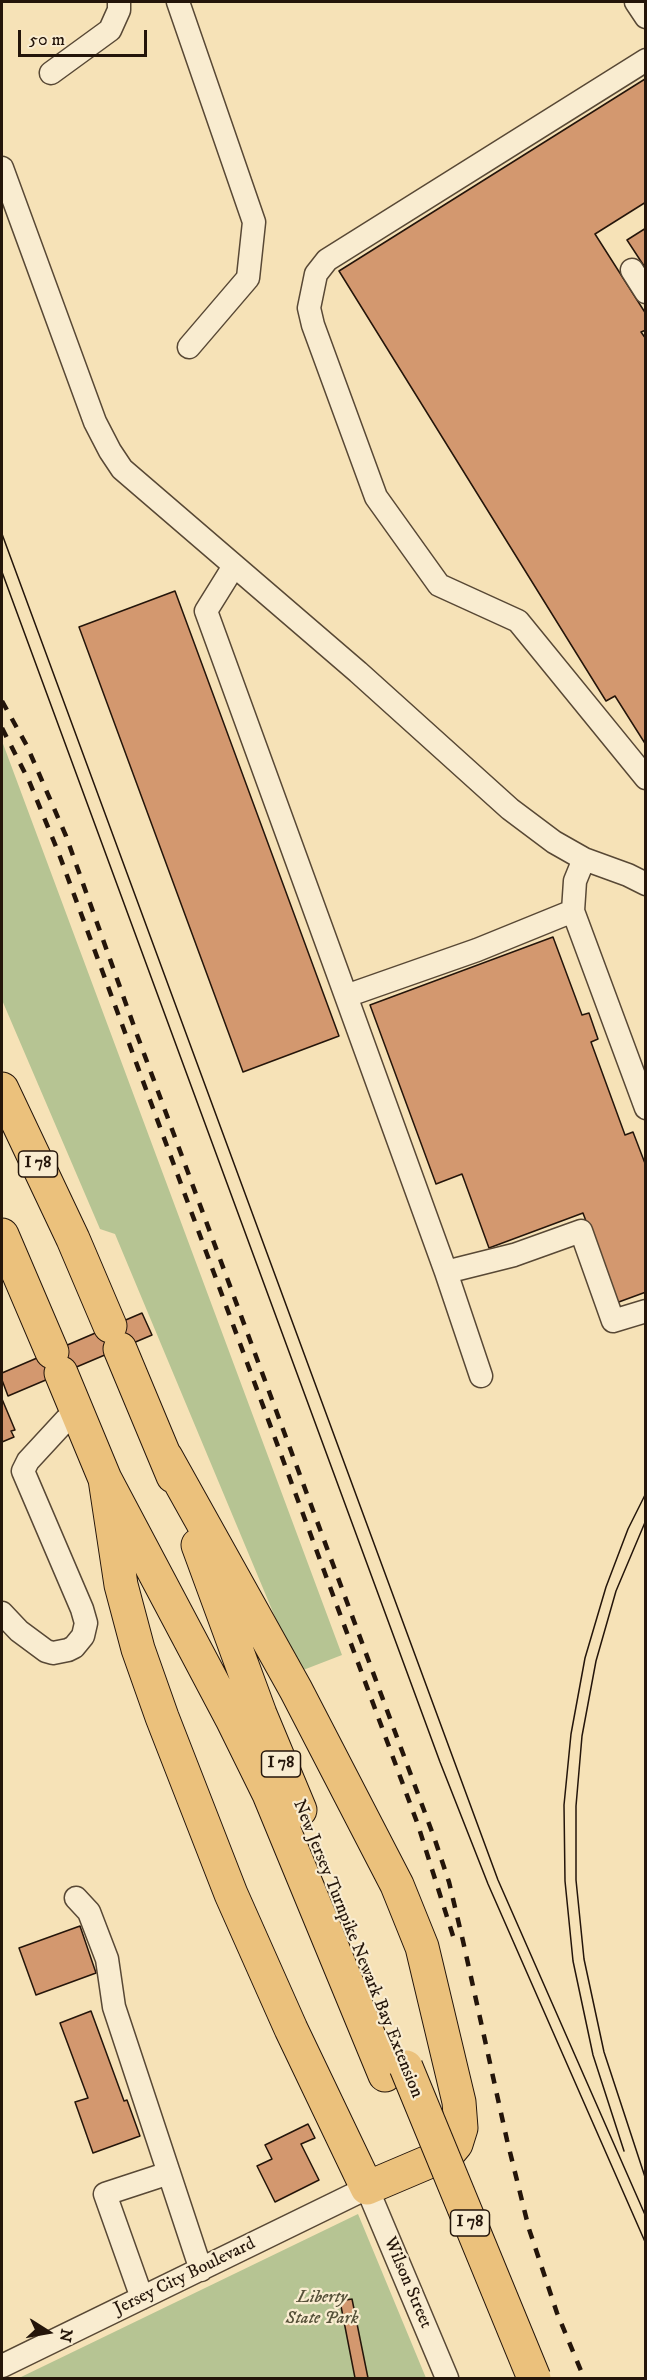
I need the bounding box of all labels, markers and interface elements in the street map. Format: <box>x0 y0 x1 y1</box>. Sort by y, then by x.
scale bar <box>21 18 150 56</box>
text: 50 m <box>29 29 65 51</box>
road number: I 78 <box>18 1151 57 1177</box>
road number: I 78 <box>262 1751 300 1777</box>
street label: New Jersey Turnpike Newark Bay Extension <box>287 1797 427 2101</box>
road number: I 78 <box>450 2210 490 2236</box>
street label: Jersey City Boulevard <box>111 2233 259 2321</box>
street label: Wilson Street <box>378 2234 436 2332</box>
park label: Liberty State Park <box>286 2287 358 2330</box>
north arrow <box>18 2302 78 2362</box>
text: N <box>55 2327 77 2344</box>

